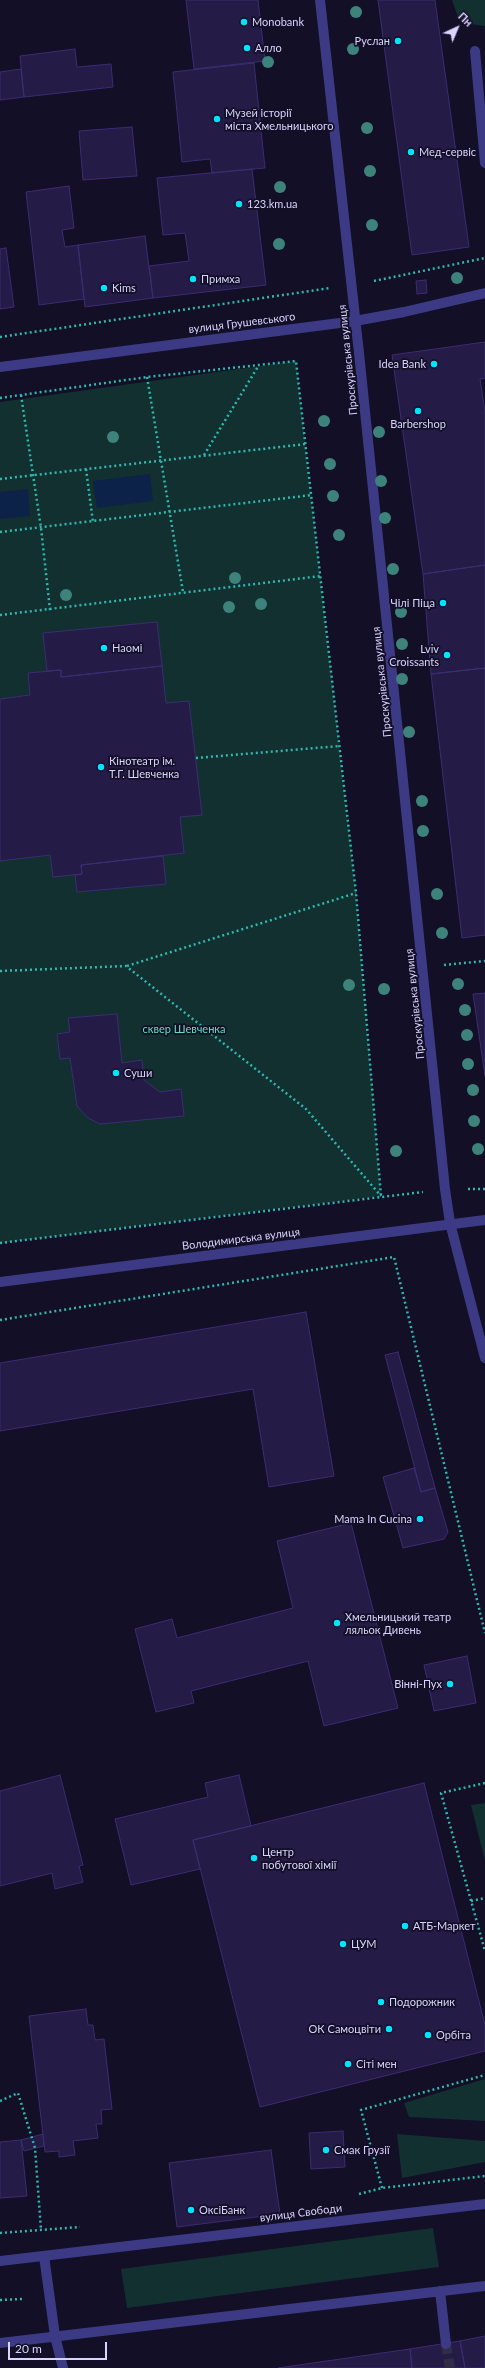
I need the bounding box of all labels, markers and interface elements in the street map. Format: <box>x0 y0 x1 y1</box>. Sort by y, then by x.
north arrow <box>437 8 477 48</box>
text: Пн <box>456 9 475 29</box>
place label: Monobank <box>252 15 304 29</box>
marker: Monobank <box>239 17 249 27</box>
place label: Руслан <box>355 34 390 48</box>
marker: Руслан <box>393 36 403 46</box>
place label: Алло <box>255 41 282 55</box>
marker: Алло <box>242 43 252 53</box>
place label: Музей історії міста Хмельницького <box>225 106 333 132</box>
marker: Музей історії міста Хмельницького <box>212 114 222 124</box>
place label: Мед-сервіс <box>419 145 476 159</box>
marker: Мед-сервіс <box>406 147 416 157</box>
place label: 123.km.ua <box>247 197 298 211</box>
marker: 123.km.ua <box>234 199 244 209</box>
place label: Примха <box>201 272 240 286</box>
marker: Примха <box>188 274 198 284</box>
place label: Kims <box>112 281 136 295</box>
marker: Kims <box>99 283 109 293</box>
street label: Проскурівська вулиця <box>336 304 360 416</box>
street label: вулиця Грушевського <box>188 310 296 336</box>
place label: Idea Bank <box>379 357 426 371</box>
marker: Idea Bank <box>429 359 439 369</box>
marker: Barbershop <box>413 406 423 416</box>
place label: Barbershop <box>390 417 446 431</box>
place label: Чілі Піца <box>391 596 435 610</box>
marker: Чілі Піца <box>438 598 448 608</box>
street label: Проскурівська вулиця <box>370 626 394 738</box>
place label: Наомі <box>112 641 142 655</box>
place label: Lviv Croissants <box>389 642 439 668</box>
marker: Наомі <box>99 643 109 653</box>
marker: Lviv Croissants <box>442 650 452 660</box>
place label: Кінотеатр ім. Т.Г. Шевченка <box>109 754 179 780</box>
marker: Кінотеатр ім. Т.Г. Шевченка <box>96 762 106 772</box>
street label: Проскурівська вулиця <box>403 948 427 1060</box>
park label: сквер Шевченка <box>143 1022 225 1036</box>
place label: Суши <box>124 1066 152 1080</box>
marker: Суши <box>111 1068 121 1078</box>
street label: Володимирська вулиця <box>181 1225 301 1253</box>
place label: Mama In Cucina <box>334 1512 412 1526</box>
marker: Mama In Cucina <box>415 1514 425 1524</box>
place label: Хмельницький театр ляльок Дивень <box>345 1610 451 1636</box>
marker: Хмельницький театр ляльок Дивень <box>332 1618 342 1628</box>
place label: Вінні-Пух <box>394 1677 442 1691</box>
marker: Вінні-Пух <box>445 1679 455 1689</box>
place label: Центр побутової хімії <box>262 1845 336 1871</box>
marker: Центр побутової хімії <box>249 1853 259 1863</box>
place label: АТБ-Маркет <box>413 1919 476 1933</box>
marker: АТБ-Маркет <box>400 1921 410 1931</box>
place label: ЦУМ <box>351 1937 376 1951</box>
marker: ЦУМ <box>338 1939 348 1949</box>
place label: Подорожник <box>389 1995 455 2009</box>
marker: Подорожник <box>376 1997 386 2007</box>
place label: ОК Самоцвіти <box>309 2022 381 2036</box>
marker: ОК Самоцвіти <box>384 2024 394 2034</box>
place label: Орбіта <box>436 2028 471 2042</box>
marker: Орбіта <box>423 2030 433 2040</box>
place label: Сіті мен <box>356 2057 397 2071</box>
marker: Сіті мен <box>343 2059 353 2069</box>
place label: Смак Грузії <box>334 2143 390 2157</box>
marker: Смак Грузії <box>321 2145 331 2155</box>
street label: вулиця Свободи <box>259 2201 343 2225</box>
place label: ОксіБанк <box>199 2203 245 2217</box>
marker: ОксіБанк <box>186 2205 196 2215</box>
scale bar <box>10 2334 109 2360</box>
text: 20 m <box>15 2341 42 2356</box>

